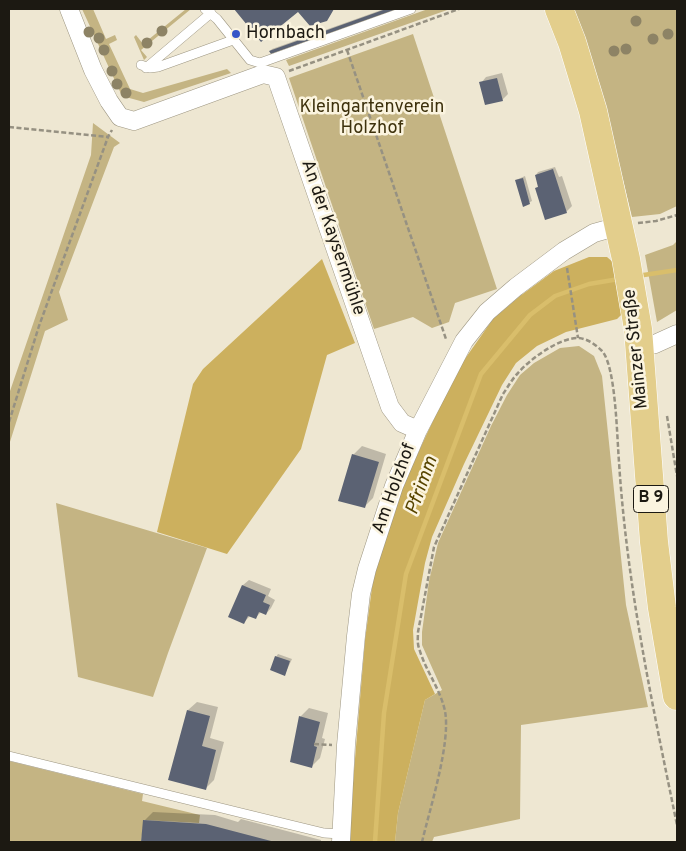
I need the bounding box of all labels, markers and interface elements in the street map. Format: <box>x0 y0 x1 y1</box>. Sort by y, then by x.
place label: Hornbach <box>246 23 325 45</box>
marker: Hornbach <box>230 28 242 40</box>
park label: Kleingartenverein Holzhof <box>299 97 445 140</box>
street label: An der Kaysermühle <box>295 157 369 319</box>
street label: Mainzer Straße <box>620 288 654 410</box>
street label: Am Holzhof <box>369 441 421 537</box>
water label: Pfrimm <box>402 454 444 518</box>
road number: B 9 <box>634 486 668 512</box>

